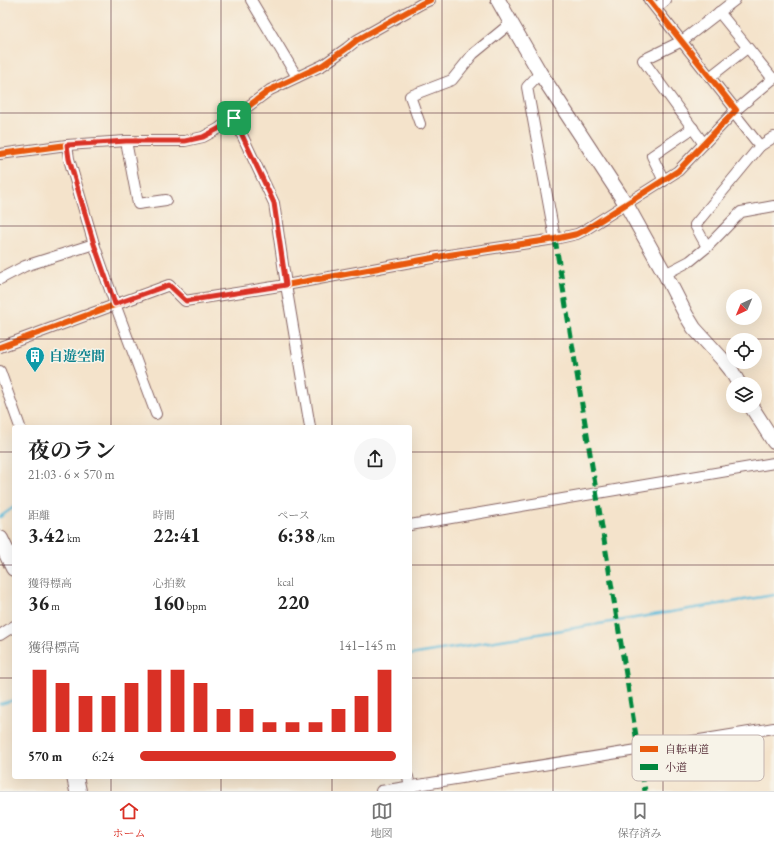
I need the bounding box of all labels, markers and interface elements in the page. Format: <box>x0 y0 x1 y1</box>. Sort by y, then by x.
pin <box>217 101 251 135</box>
icon: arrive <box>223 107 245 129</box>
north arrow <box>726 289 762 325</box>
map controls <box>726 289 762 413</box>
button: locate <box>726 333 762 369</box>
building icon: 自遊空間 <box>24 345 46 373</box>
place label: 自遊空間 <box>49 347 105 365</box>
button: layers <box>726 377 762 413</box>
text: 夜のラン <box>28 436 116 465</box>
button: share <box>354 438 396 480</box>
text: 21:03 · 6 × 570 m <box>28 466 115 483</box>
text: 距離 <box>28 508 50 522</box>
text: 時間 <box>153 508 175 522</box>
text: ペース <box>277 508 310 522</box>
text: 3.42 <box>28 522 65 548</box>
text: 22:41 <box>153 522 201 548</box>
text: 6:38 <box>277 522 315 548</box>
text: km <box>65 531 81 545</box>
text: /km <box>315 531 335 545</box>
text: kcal <box>277 575 294 589</box>
text: 獲得標高 <box>28 576 72 590</box>
text: 心拍数 <box>153 576 186 590</box>
text: 220 <box>277 589 309 615</box>
text: 36 <box>28 590 49 616</box>
text: 160 <box>153 590 184 616</box>
text: m <box>49 599 60 613</box>
text: bpm <box>184 599 207 613</box>
text: 141–145 m <box>339 637 396 654</box>
text: 獲得標高 <box>28 639 80 656</box>
legend <box>632 735 764 781</box>
text: 自転車道 <box>665 742 709 756</box>
text: 570 m <box>28 748 62 765</box>
text: 6:24 <box>92 748 114 765</box>
text: 小道 <box>665 760 687 774</box>
tab: ホーム <box>113 800 146 840</box>
tab: 地図 <box>371 800 393 840</box>
tab: 保存済み <box>618 800 662 840</box>

